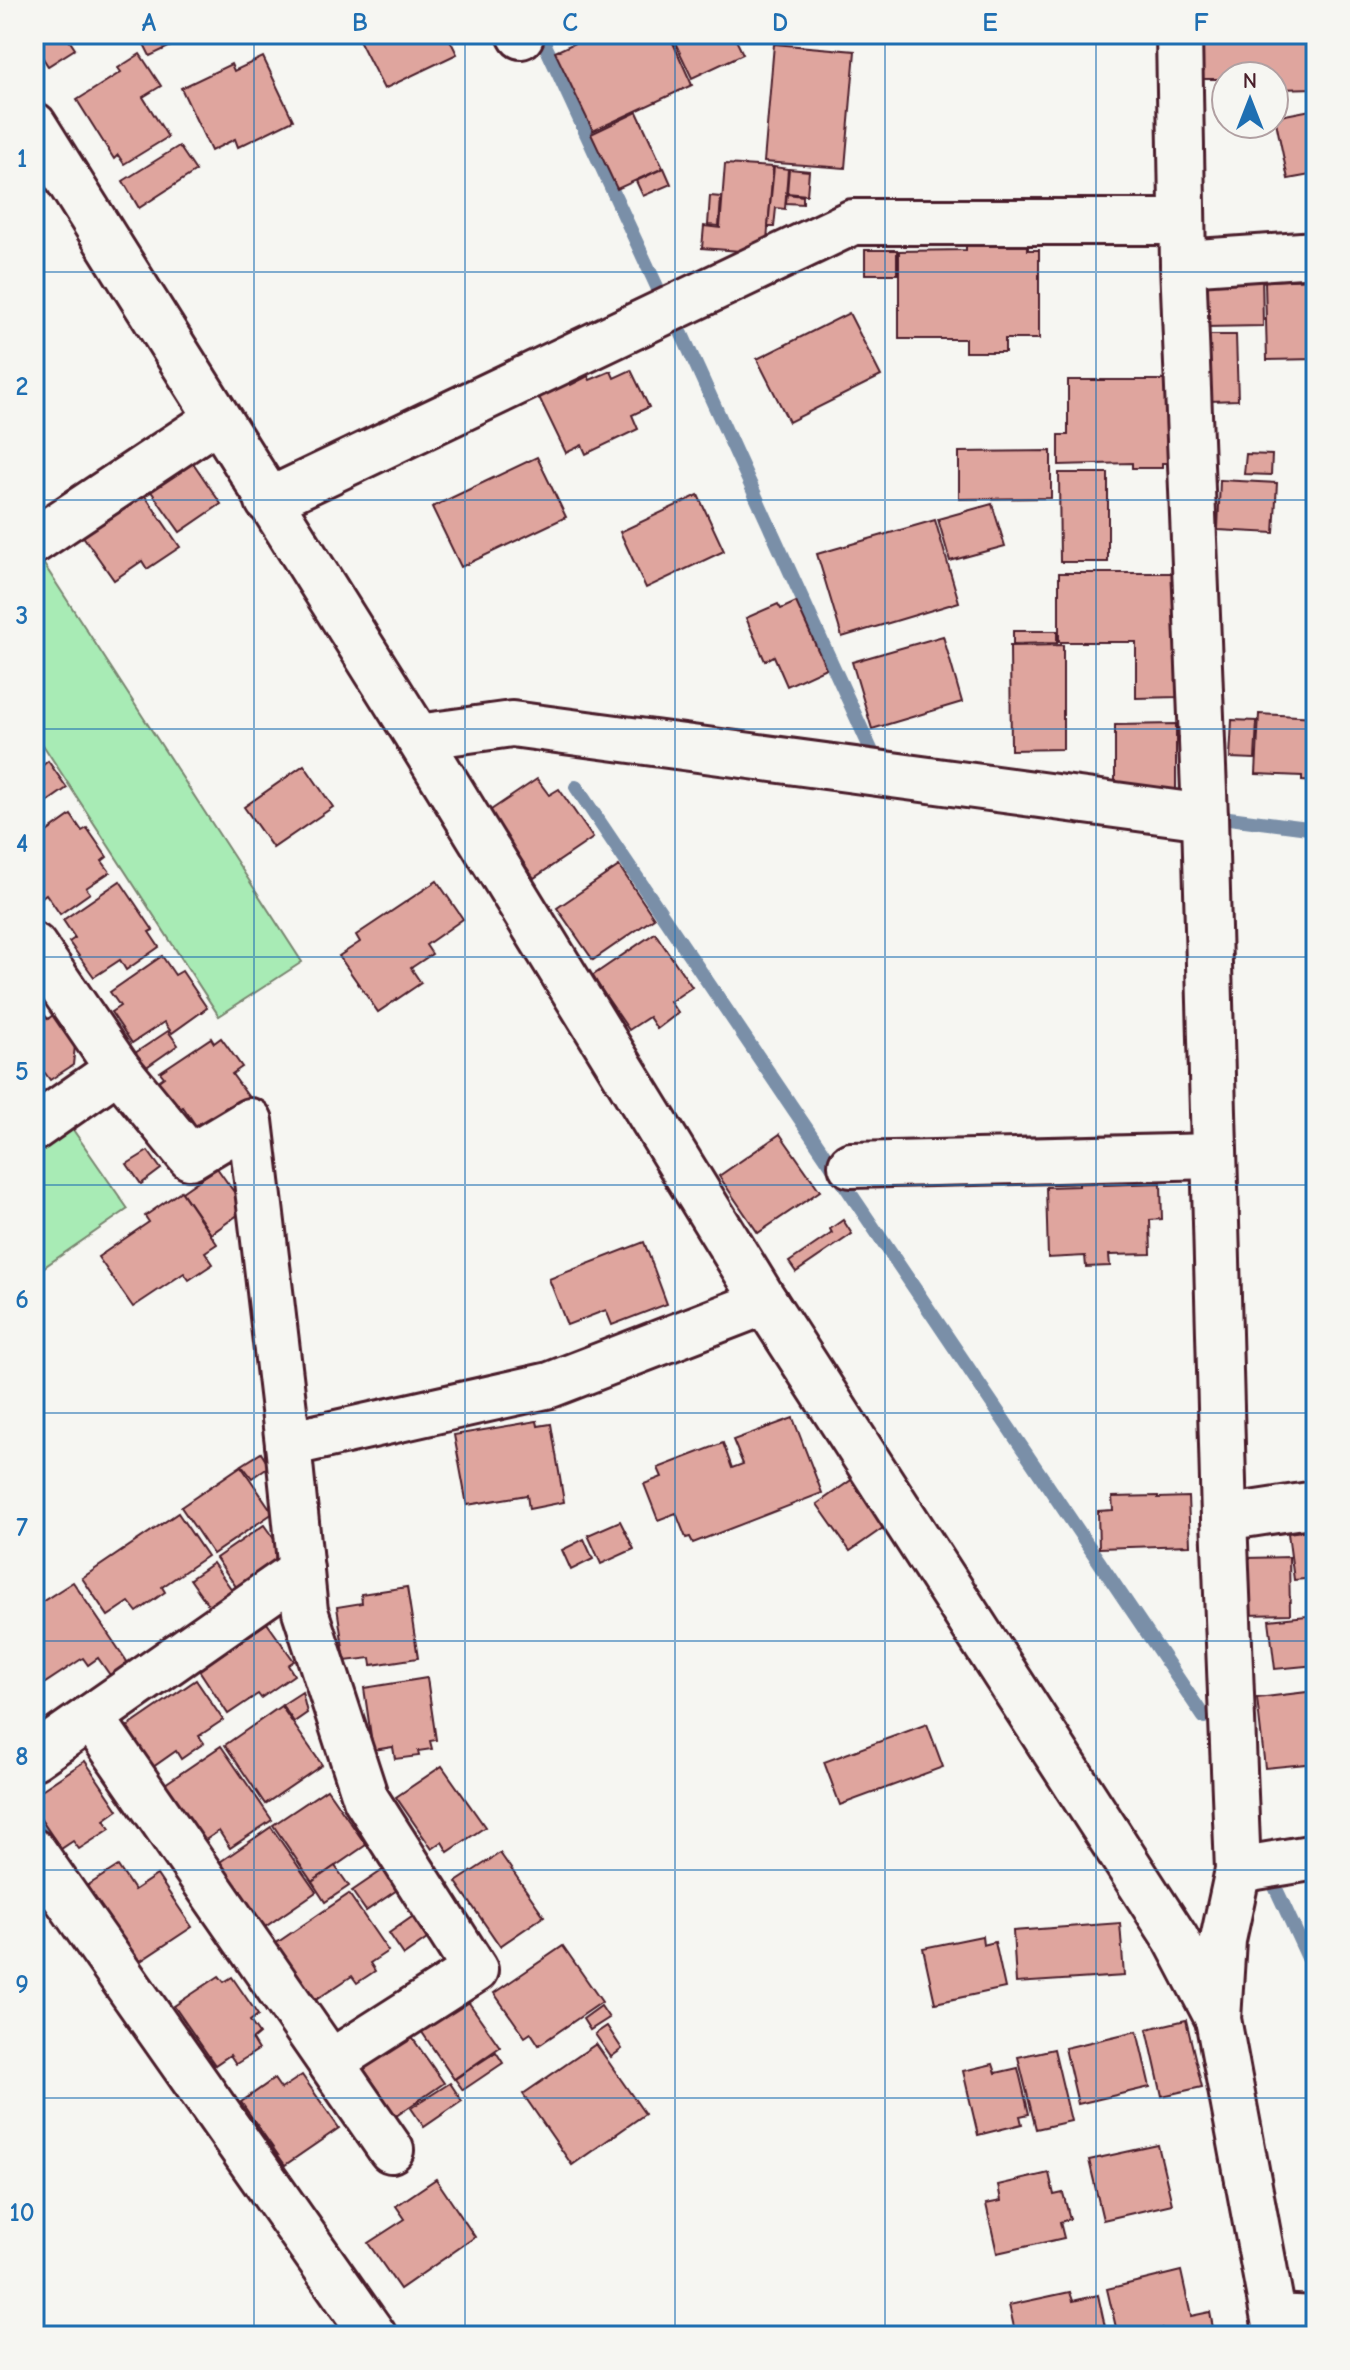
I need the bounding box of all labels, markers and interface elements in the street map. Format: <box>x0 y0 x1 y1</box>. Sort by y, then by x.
text: A <box>142 8 157 38</box>
text: B <box>352 8 368 38</box>
text: C <box>562 8 578 38</box>
text: D <box>772 8 788 38</box>
text: E <box>982 8 998 38</box>
text: F <box>1193 8 1209 38</box>
north arrow <box>1210 60 1290 140</box>
text: N <box>1243 68 1257 94</box>
text: 1 <box>17 144 27 174</box>
text: 2 <box>16 372 28 402</box>
text: 3 <box>16 601 28 631</box>
text: 4 <box>16 829 28 859</box>
text: 5 <box>15 1057 29 1087</box>
text: 6 <box>15 1285 29 1315</box>
text: 7 <box>16 1513 28 1543</box>
text: 8 <box>15 1742 29 1772</box>
text: 9 <box>15 1970 29 2000</box>
text: 10 <box>9 2198 35 2228</box>

